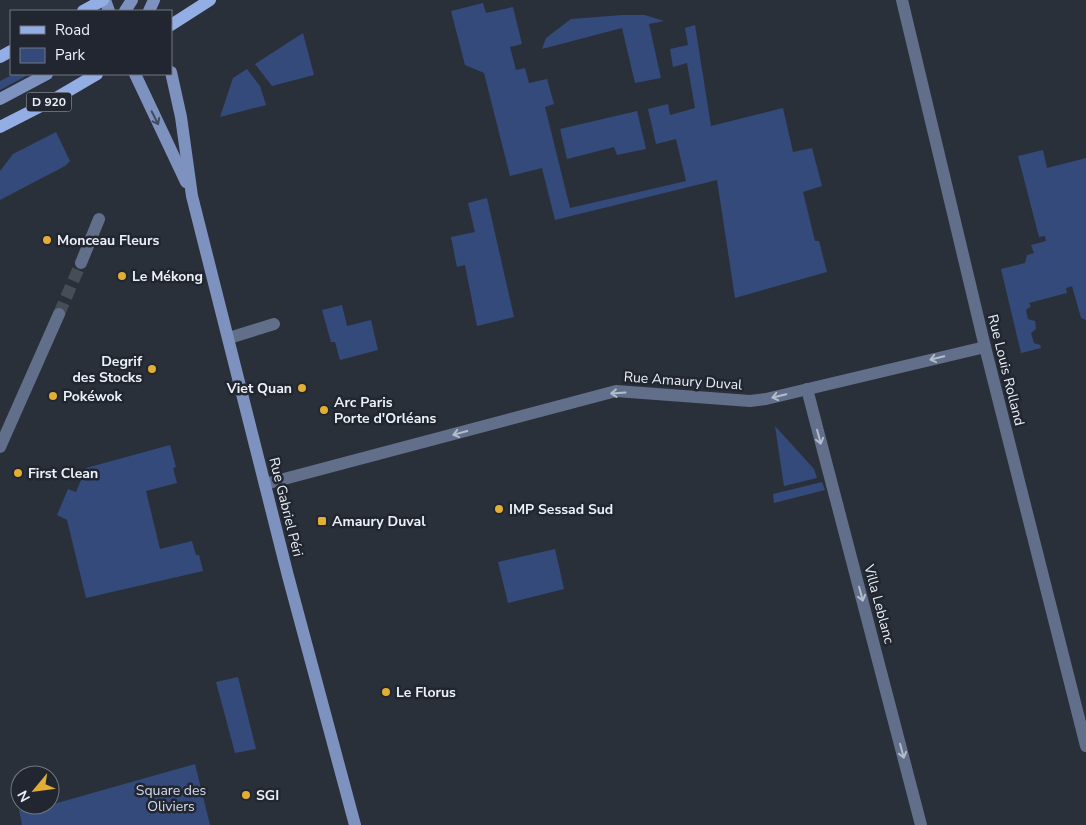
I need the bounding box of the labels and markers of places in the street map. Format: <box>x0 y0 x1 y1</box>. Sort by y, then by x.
place label: Monceau Fleurs <box>57 231 159 250</box>
marker: Monceau Fleurs <box>41 234 53 246</box>
place label: Le Mékong <box>132 267 203 286</box>
marker: Le Mékong <box>116 270 128 282</box>
place label: Degrif des Stocks <box>72 352 143 387</box>
marker: Degrif des Stocks <box>146 363 158 375</box>
place label: Viet Quan <box>226 379 292 398</box>
marker: Viet Quan <box>296 382 308 394</box>
place label: Pokéwok <box>63 387 123 406</box>
marker: Pokéwok <box>47 390 59 402</box>
place label: Arc Paris Porte d'Orléans <box>334 393 436 428</box>
marker: Arc Paris Porte d'Orléans <box>318 404 330 416</box>
place label: First Clean <box>28 464 98 483</box>
marker: First Clean <box>12 467 24 479</box>
place label: IMP Sessad Sud <box>509 500 613 519</box>
marker: IMP Sessad Sud <box>493 503 505 515</box>
place label: Amaury Duval <box>332 512 426 531</box>
marker: Amaury Duval <box>316 515 328 527</box>
place label: Le Florus <box>396 683 456 702</box>
marker: Le Florus <box>380 686 392 698</box>
place label: SGI <box>256 786 279 805</box>
marker: SGI <box>240 789 252 801</box>

